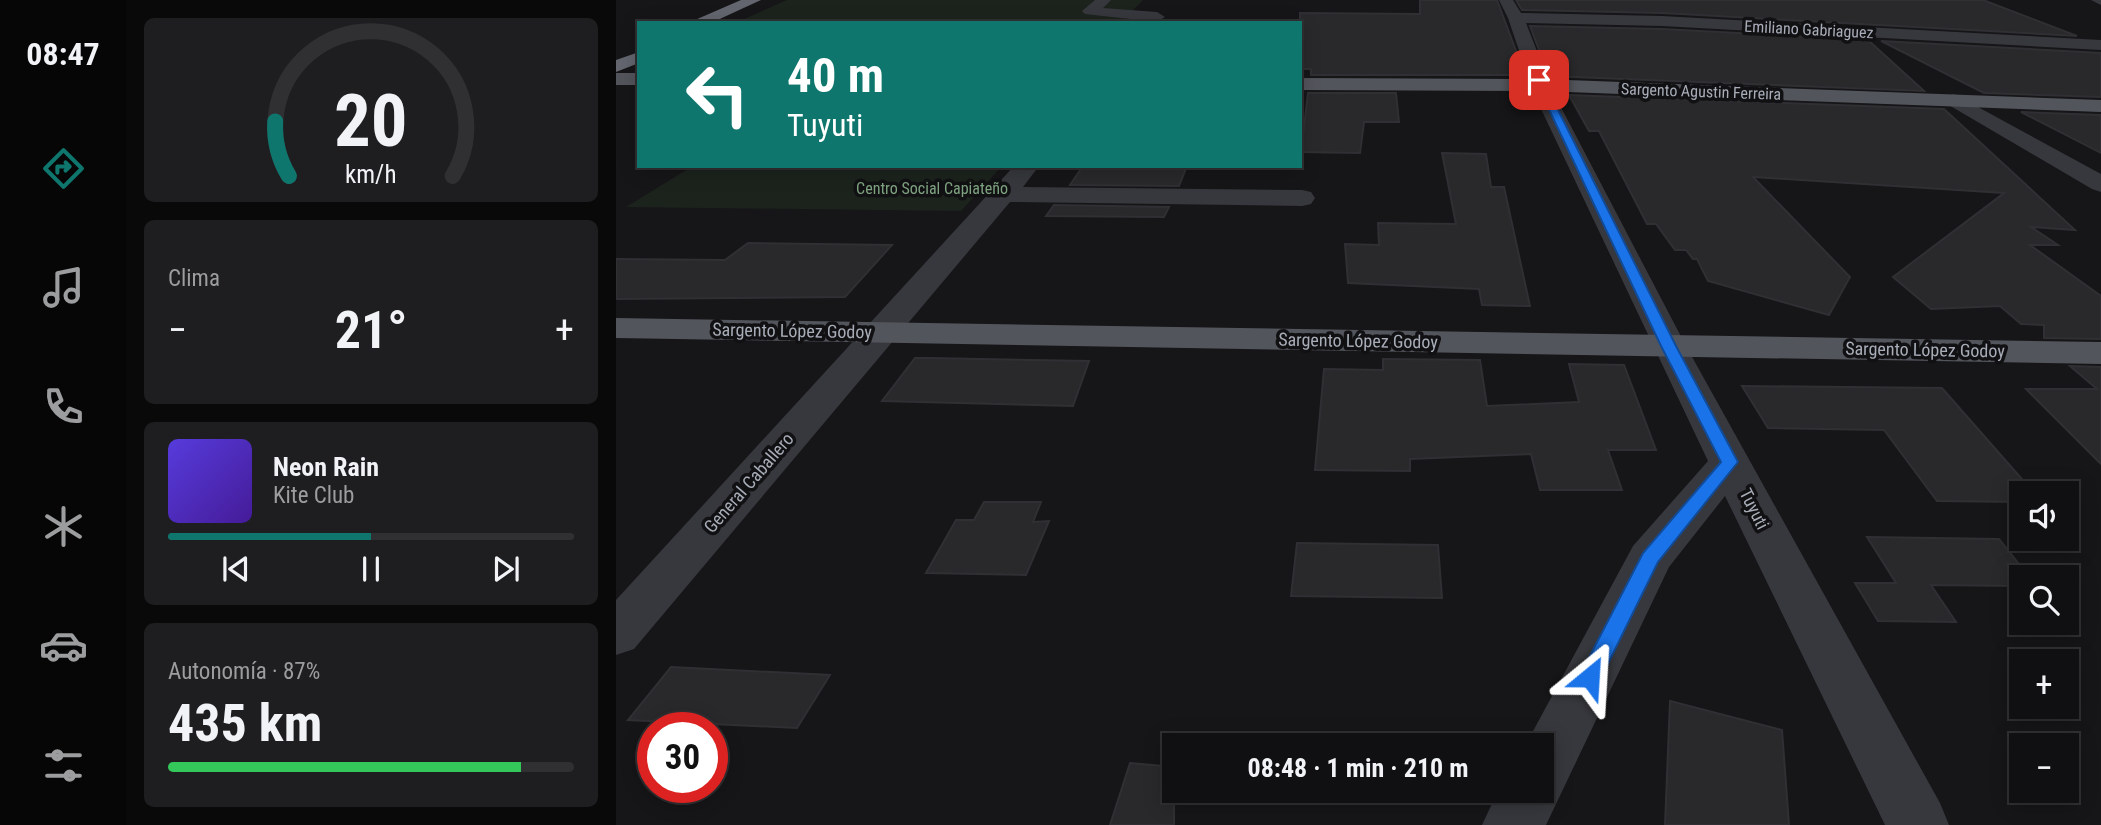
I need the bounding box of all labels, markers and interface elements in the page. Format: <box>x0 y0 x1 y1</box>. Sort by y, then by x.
street label: Emiliano Gabriaguez <box>1744 17 1874 42</box>
text: 08:47 <box>26 35 100 73</box>
text: 40 m <box>787 47 884 104</box>
icon: left <box>672 49 763 140</box>
pin <box>1509 50 1569 110</box>
icon: arrive <box>1520 61 1558 99</box>
text: 20 <box>334 78 408 164</box>
street label: Sargento Agustin Ferreira <box>1621 79 1781 104</box>
text: Tuyuti <box>787 106 863 144</box>
icon: directions <box>39 144 88 193</box>
text: km/h <box>345 160 397 189</box>
park label: Centro Social Capiateño <box>856 179 1008 198</box>
icon: music <box>39 263 88 312</box>
text: Clima <box>168 265 220 292</box>
text: 21° <box>335 300 407 361</box>
text: − <box>168 308 187 352</box>
text: + <box>555 308 574 352</box>
street label: Sargento López Godoy <box>712 319 872 342</box>
street label: Sargento López Godoy <box>1278 329 1438 352</box>
street label: Sargento López Godoy <box>1845 338 2005 361</box>
icon: phone <box>39 382 88 431</box>
street label: General Caballero <box>699 428 798 537</box>
text: Neon Rain <box>273 452 379 482</box>
map controls <box>2009 481 2079 803</box>
button: sound <box>2009 481 2079 551</box>
text: Kite Club <box>273 482 354 509</box>
street label: Tuyuti <box>1735 485 1774 533</box>
icon: climate <box>39 502 88 551</box>
icon: previous <box>217 550 255 588</box>
icon: pause <box>352 550 390 588</box>
icon: next <box>487 550 525 588</box>
button: search <box>2009 565 2079 635</box>
icon: car <box>39 621 88 670</box>
position arrow <box>1553 640 1627 714</box>
button: + <box>2009 649 2079 719</box>
text: Autonomía · 87% <box>168 658 320 685</box>
text: 435 km <box>168 693 322 754</box>
speed limit sign: 30 <box>637 712 728 803</box>
button: − <box>2009 733 2079 803</box>
icon: filters <box>39 741 88 790</box>
text: 08:48 · 1 min · 210 m <box>1248 753 1468 783</box>

